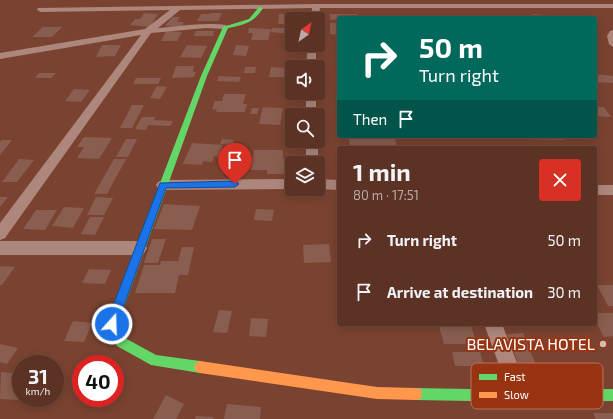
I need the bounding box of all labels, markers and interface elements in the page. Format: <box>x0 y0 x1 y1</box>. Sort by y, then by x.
north arrow <box>285 12 325 52</box>
map controls <box>285 12 325 196</box>
text: 50 m <box>419 30 483 64</box>
icon: right <box>353 32 405 84</box>
button: sound <box>285 60 325 100</box>
text: Turn right <box>419 64 499 86</box>
button: search <box>285 108 325 148</box>
icon: arrive <box>395 108 417 130</box>
text: Then <box>353 110 387 128</box>
pin <box>218 143 252 184</box>
icon: arrive <box>224 149 246 171</box>
button: layers <box>285 156 325 196</box>
text: 1 min <box>353 157 411 186</box>
button: close <box>539 159 581 201</box>
text: 80 m · 17:51 <box>353 187 419 203</box>
icon: right <box>353 229 375 251</box>
text: Turn right <box>387 231 457 249</box>
text: 50 m <box>547 231 581 249</box>
icon: arrive <box>353 281 375 303</box>
text: Arrive at destination <box>387 283 533 301</box>
text: 30 m <box>547 283 581 301</box>
position arrow <box>91 303 133 345</box>
place label: BELAVISTA HOTEL <box>466 334 595 353</box>
marker: BELAVISTA HOTEL <box>598 339 608 349</box>
speed limit sign: 40 <box>72 355 124 407</box>
legend <box>471 363 603 409</box>
text: 31 <box>28 364 48 388</box>
text: Fast <box>504 370 526 383</box>
text: km/h <box>26 385 50 397</box>
text: Slow <box>504 388 529 401</box>

